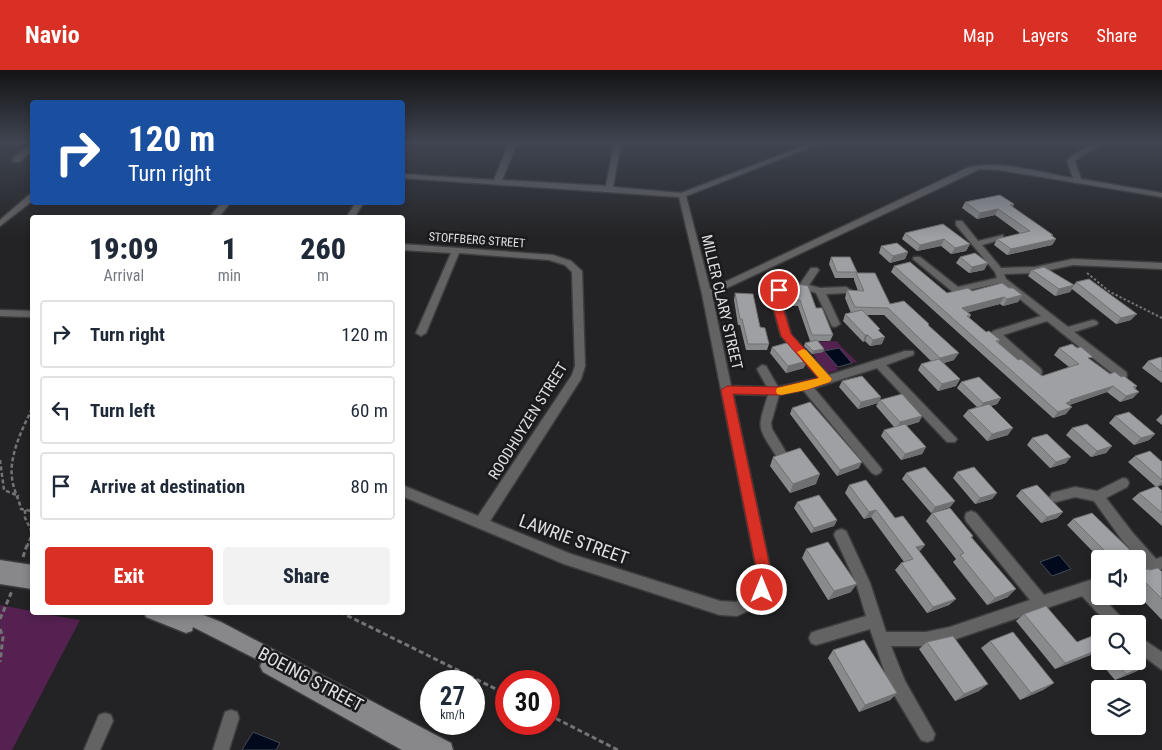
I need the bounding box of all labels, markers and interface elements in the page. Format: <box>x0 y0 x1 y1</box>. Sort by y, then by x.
text: Navio <box>25 21 80 49</box>
text: Map <box>963 25 994 46</box>
text: Layers <box>1022 25 1069 46</box>
text: Share <box>1097 25 1137 46</box>
text: 120 m <box>128 119 215 160</box>
icon: right <box>45 120 110 185</box>
text: Turn right <box>128 161 211 186</box>
street label: STOFFBERG STREET <box>428 230 526 250</box>
text: 19:09 <box>89 231 159 266</box>
text: 1 <box>222 231 237 266</box>
text: 260 <box>300 231 346 266</box>
street label: MILLER CLARY STREET <box>698 233 746 371</box>
text: Arrival <box>103 266 144 285</box>
text: min <box>218 266 241 285</box>
text: m <box>317 266 329 285</box>
pin <box>758 269 800 311</box>
icon: arrive <box>765 276 793 304</box>
icon: right <box>47 320 75 348</box>
text: Turn right <box>90 323 165 346</box>
text: 120 m <box>341 323 388 346</box>
street label: ROODHUYZEN STREET <box>485 359 571 483</box>
icon: left <box>47 396 75 424</box>
text: Turn left <box>90 399 155 422</box>
text: 60 m <box>351 399 388 422</box>
icon: arrive <box>47 472 75 500</box>
text: Arrive at destination <box>90 475 245 498</box>
text: 80 m <box>351 475 388 498</box>
street label: LAWRIE STREET <box>516 509 632 569</box>
button: Exit <box>45 547 213 605</box>
button: Share <box>223 547 390 605</box>
map controls <box>1091 550 1146 735</box>
button: sound <box>1091 550 1146 605</box>
position arrow <box>735 563 787 615</box>
button: search <box>1091 615 1146 670</box>
street label: BOEING STREET <box>255 643 367 715</box>
speed limit sign: 30 <box>495 670 560 735</box>
button: layers <box>1091 680 1146 735</box>
text: 27 <box>440 682 465 711</box>
text: km/h <box>440 708 465 722</box>

